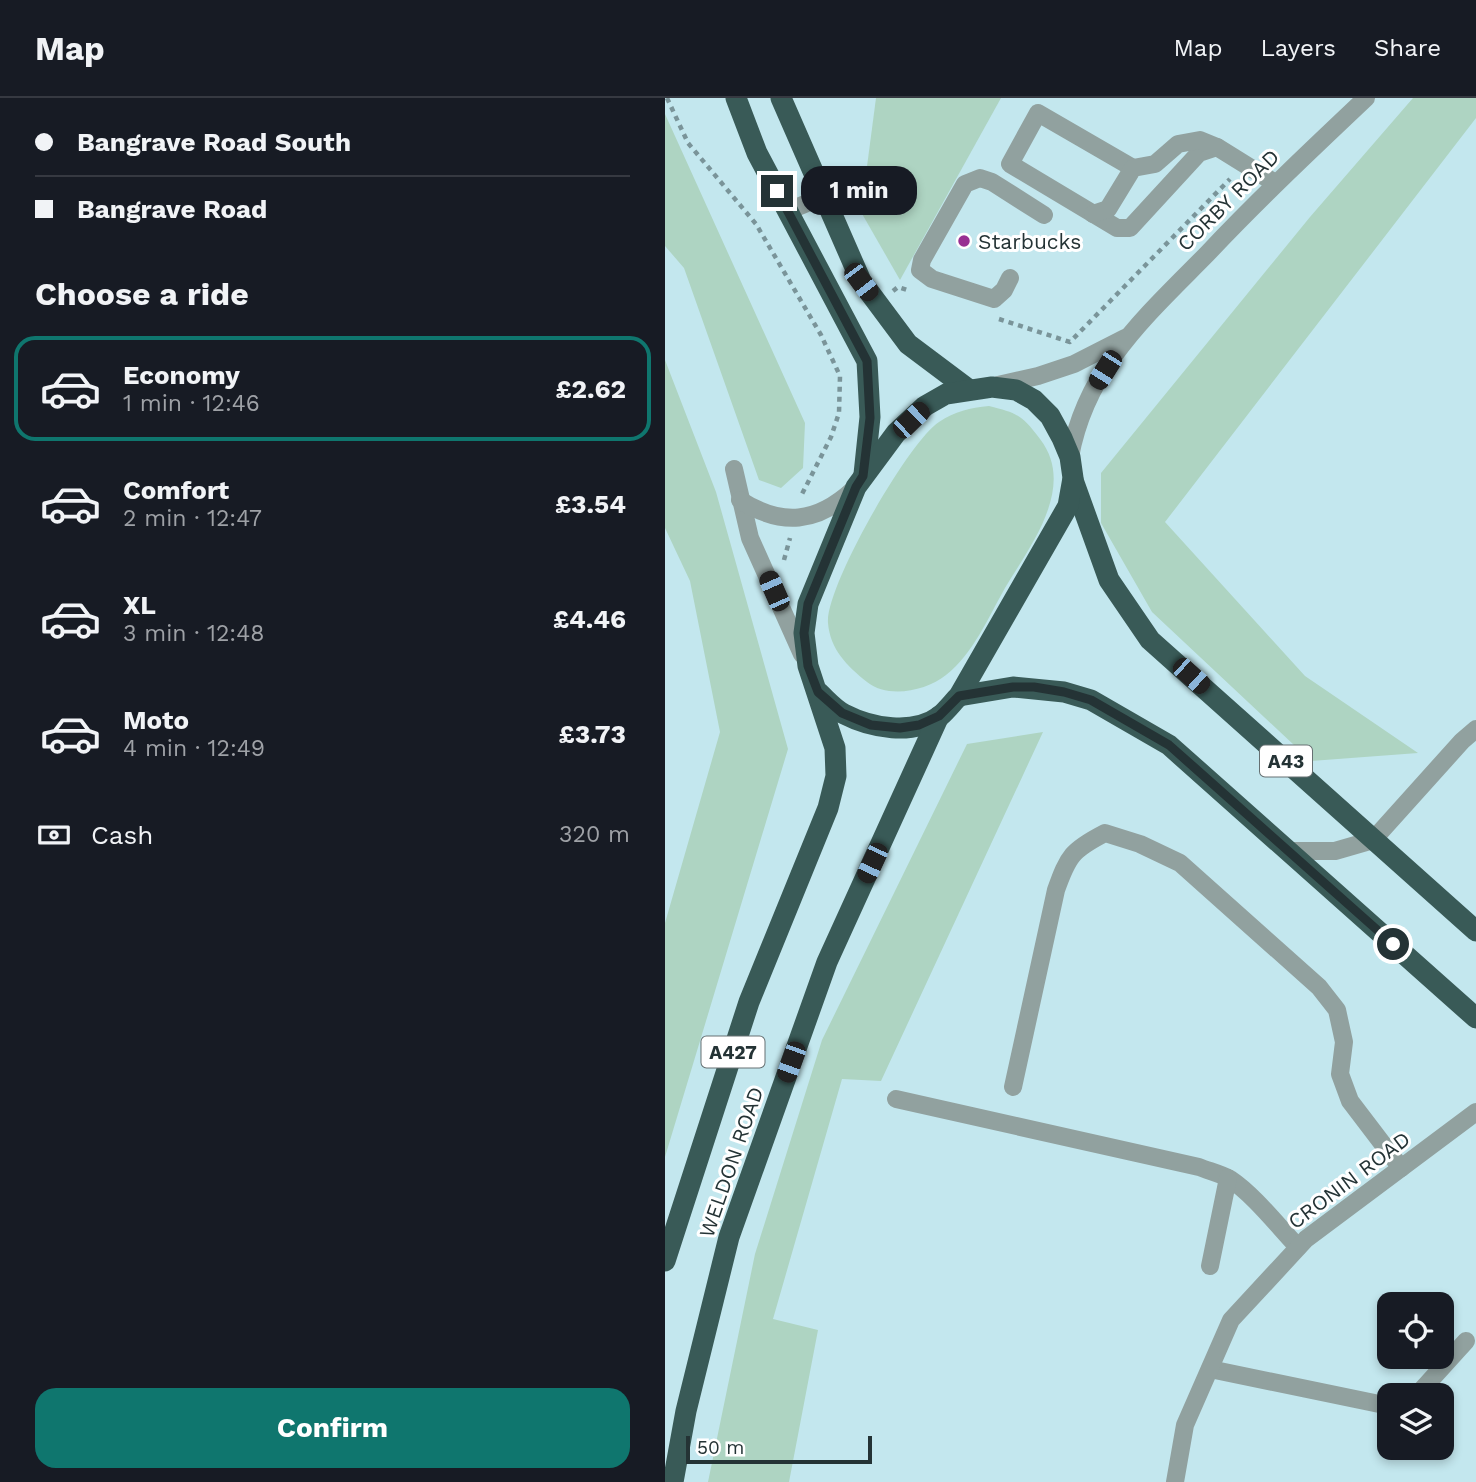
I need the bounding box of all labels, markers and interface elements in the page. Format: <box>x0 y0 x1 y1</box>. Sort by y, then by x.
text: Map <box>35 29 105 68</box>
text: Map <box>1174 34 1222 62</box>
text: Layers <box>1260 34 1336 62</box>
text: Share <box>1374 34 1441 62</box>
text: Bangrave Road South <box>77 127 351 157</box>
street label: CORBY ROAD <box>1172 144 1284 256</box>
callout: 1 min <box>801 166 917 216</box>
route end <box>761 175 793 207</box>
text: 1 min <box>829 177 889 204</box>
text: Bangrave Road <box>77 194 267 224</box>
place label: Starbucks <box>978 229 1081 254</box>
marker: Starbucks <box>956 233 972 249</box>
car <box>840 259 883 305</box>
text: Choose a ride <box>35 275 249 313</box>
car <box>1085 347 1126 393</box>
icon: car <box>39 357 102 420</box>
text: Economy <box>123 360 240 390</box>
text: £2.62 <box>555 374 626 404</box>
text: 1 min · 12:46 <box>123 390 260 417</box>
car <box>889 398 934 442</box>
icon: car <box>39 472 102 535</box>
text: Comfort <box>123 475 229 505</box>
text: £3.54 <box>555 489 626 519</box>
text: 2 min · 12:47 <box>123 505 262 532</box>
car <box>756 568 793 614</box>
icon: car <box>39 587 102 650</box>
text: XL <box>123 590 156 620</box>
text: £4.46 <box>553 604 626 634</box>
text: 3 min · 12:48 <box>123 620 264 647</box>
car <box>1169 654 1214 698</box>
icon: car <box>39 702 102 765</box>
text: Moto <box>123 705 189 735</box>
text: £3.73 <box>559 719 626 749</box>
text: 4 min · 12:49 <box>123 735 265 762</box>
road number: A43 <box>1260 746 1312 776</box>
icon: cash <box>35 816 73 854</box>
text: Cash <box>91 820 153 850</box>
text: 320 m <box>559 821 630 848</box>
car <box>854 840 891 886</box>
route start <box>1377 928 1409 960</box>
road number: A427 <box>701 1036 765 1068</box>
car <box>774 1039 809 1085</box>
street label: WELDON ROAD <box>694 1083 768 1241</box>
street label: CRONIN ROAD <box>1283 1126 1415 1234</box>
map controls <box>1377 1292 1454 1460</box>
button: locate <box>1377 1292 1454 1369</box>
button: layers <box>1377 1383 1454 1460</box>
button: Confirm <box>35 1388 630 1468</box>
scale bar <box>686 1433 871 1465</box>
text: 50 m <box>697 1436 744 1459</box>

